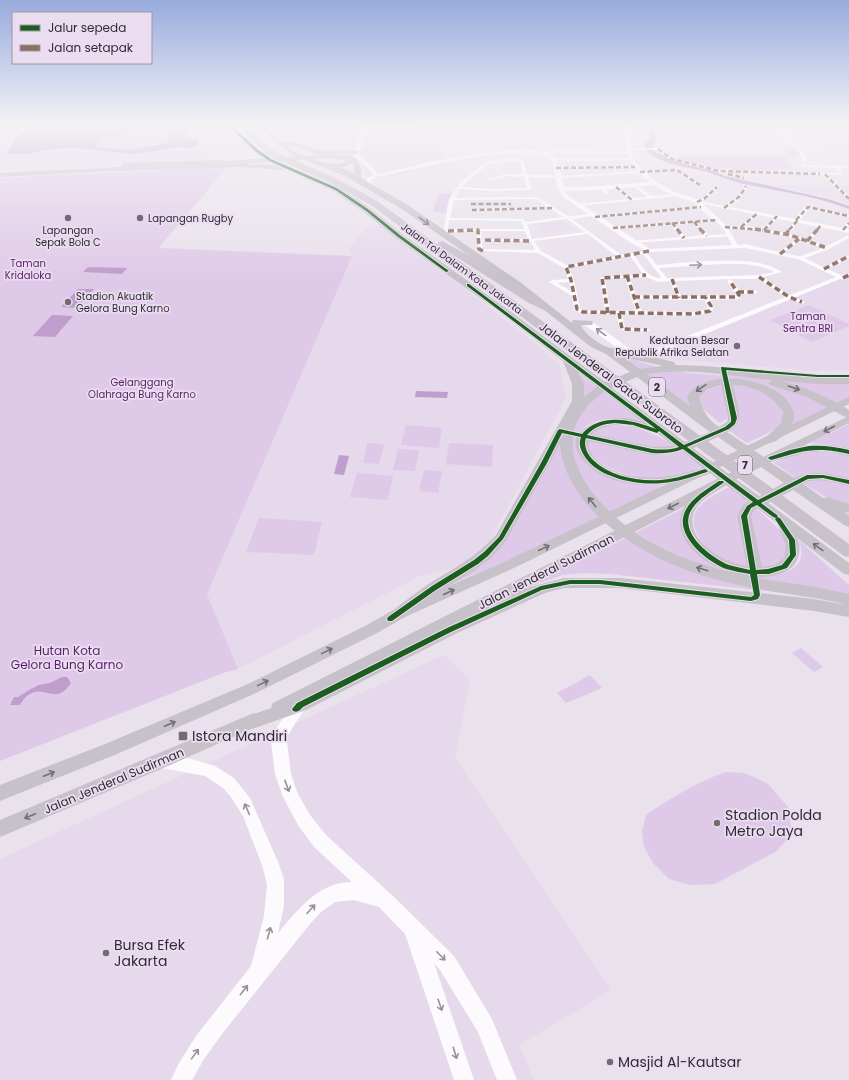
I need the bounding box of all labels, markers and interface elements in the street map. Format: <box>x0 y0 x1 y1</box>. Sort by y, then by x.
legend <box>12 12 152 64</box>
text: Jalur sepeda <box>48 19 126 36</box>
text: Jalan setapak <box>48 39 134 56</box>
place label: Lapangan Rugby <box>148 211 234 226</box>
marker: Lapangan Sepak Bola C <box>63 213 73 223</box>
marker: Lapangan Rugby <box>135 213 145 223</box>
one-way arrow <box>418 217 429 225</box>
street label: Jalan Tol Dalam Kota Jakarta <box>398 219 526 318</box>
place label: Lapangan Sepak Bola C <box>35 223 101 250</box>
park label: Taman Kridaloka <box>5 256 51 283</box>
one-way arrow <box>689 261 702 268</box>
place label: Stadion Akuatik Gelora Bung Karno <box>76 289 170 316</box>
marker: Stadion Akuatik Gelora Bung Karno <box>63 297 73 307</box>
park label: Taman Sentra BRI <box>783 309 833 336</box>
street label: Jalan Jenderal Gatot Subroto <box>536 318 687 438</box>
one-way arrow <box>595 328 606 336</box>
place label: Kedutaan Besar Republik Afrika Selatan <box>615 333 729 360</box>
marker: Kedutaan Besar Republik Afrika Selatan <box>732 341 742 351</box>
park label: Gelanggang Olahraga Bung Karno <box>88 375 196 402</box>
road number: 2 <box>649 378 665 396</box>
one-way arrow <box>695 384 706 392</box>
one-way arrow <box>787 385 800 392</box>
one-way arrow <box>824 426 836 433</box>
road number: 7 <box>738 456 752 474</box>
one-way arrow <box>588 497 597 507</box>
one-way arrow <box>668 503 680 510</box>
street label: Jalan Jenderal Sudirman <box>475 530 617 613</box>
one-way arrow <box>812 543 823 551</box>
one-way arrow <box>538 544 550 551</box>
one-way arrow <box>695 565 708 572</box>
one-way arrow <box>442 587 454 595</box>
park label: Hutan Kota Gelora Bung Karno <box>11 642 124 673</box>
one-way arrow <box>321 647 333 654</box>
one-way arrow <box>257 679 269 686</box>
one-way arrow <box>163 720 175 727</box>
place label: Istora Mandiri <box>192 726 287 746</box>
marker: Istora Mandiri <box>177 730 189 742</box>
street label: Jalan Jenderal Sudirman <box>41 743 186 818</box>
one-way arrow <box>43 769 55 777</box>
one-way arrow <box>283 780 291 792</box>
one-way arrow <box>243 804 250 816</box>
place label: Stadion Polda Metro Jaya <box>725 805 822 841</box>
one-way arrow <box>25 813 37 820</box>
marker: Stadion Polda Metro Jaya <box>712 818 722 828</box>
one-way arrow <box>307 904 316 914</box>
one-way arrow <box>266 927 273 940</box>
place label: Bursa Efek Jakarta <box>114 935 186 971</box>
marker: Bursa Efek Jakarta <box>101 948 111 958</box>
one-way arrow <box>436 951 446 961</box>
one-way arrow <box>240 984 248 995</box>
one-way arrow <box>436 999 444 1011</box>
one-way arrow <box>452 1046 459 1059</box>
one-way arrow <box>191 1048 199 1059</box>
place label: Masjid Al-Kautsar <box>618 1052 741 1072</box>
marker: Masjid Al-Kautsar <box>605 1057 615 1067</box>

